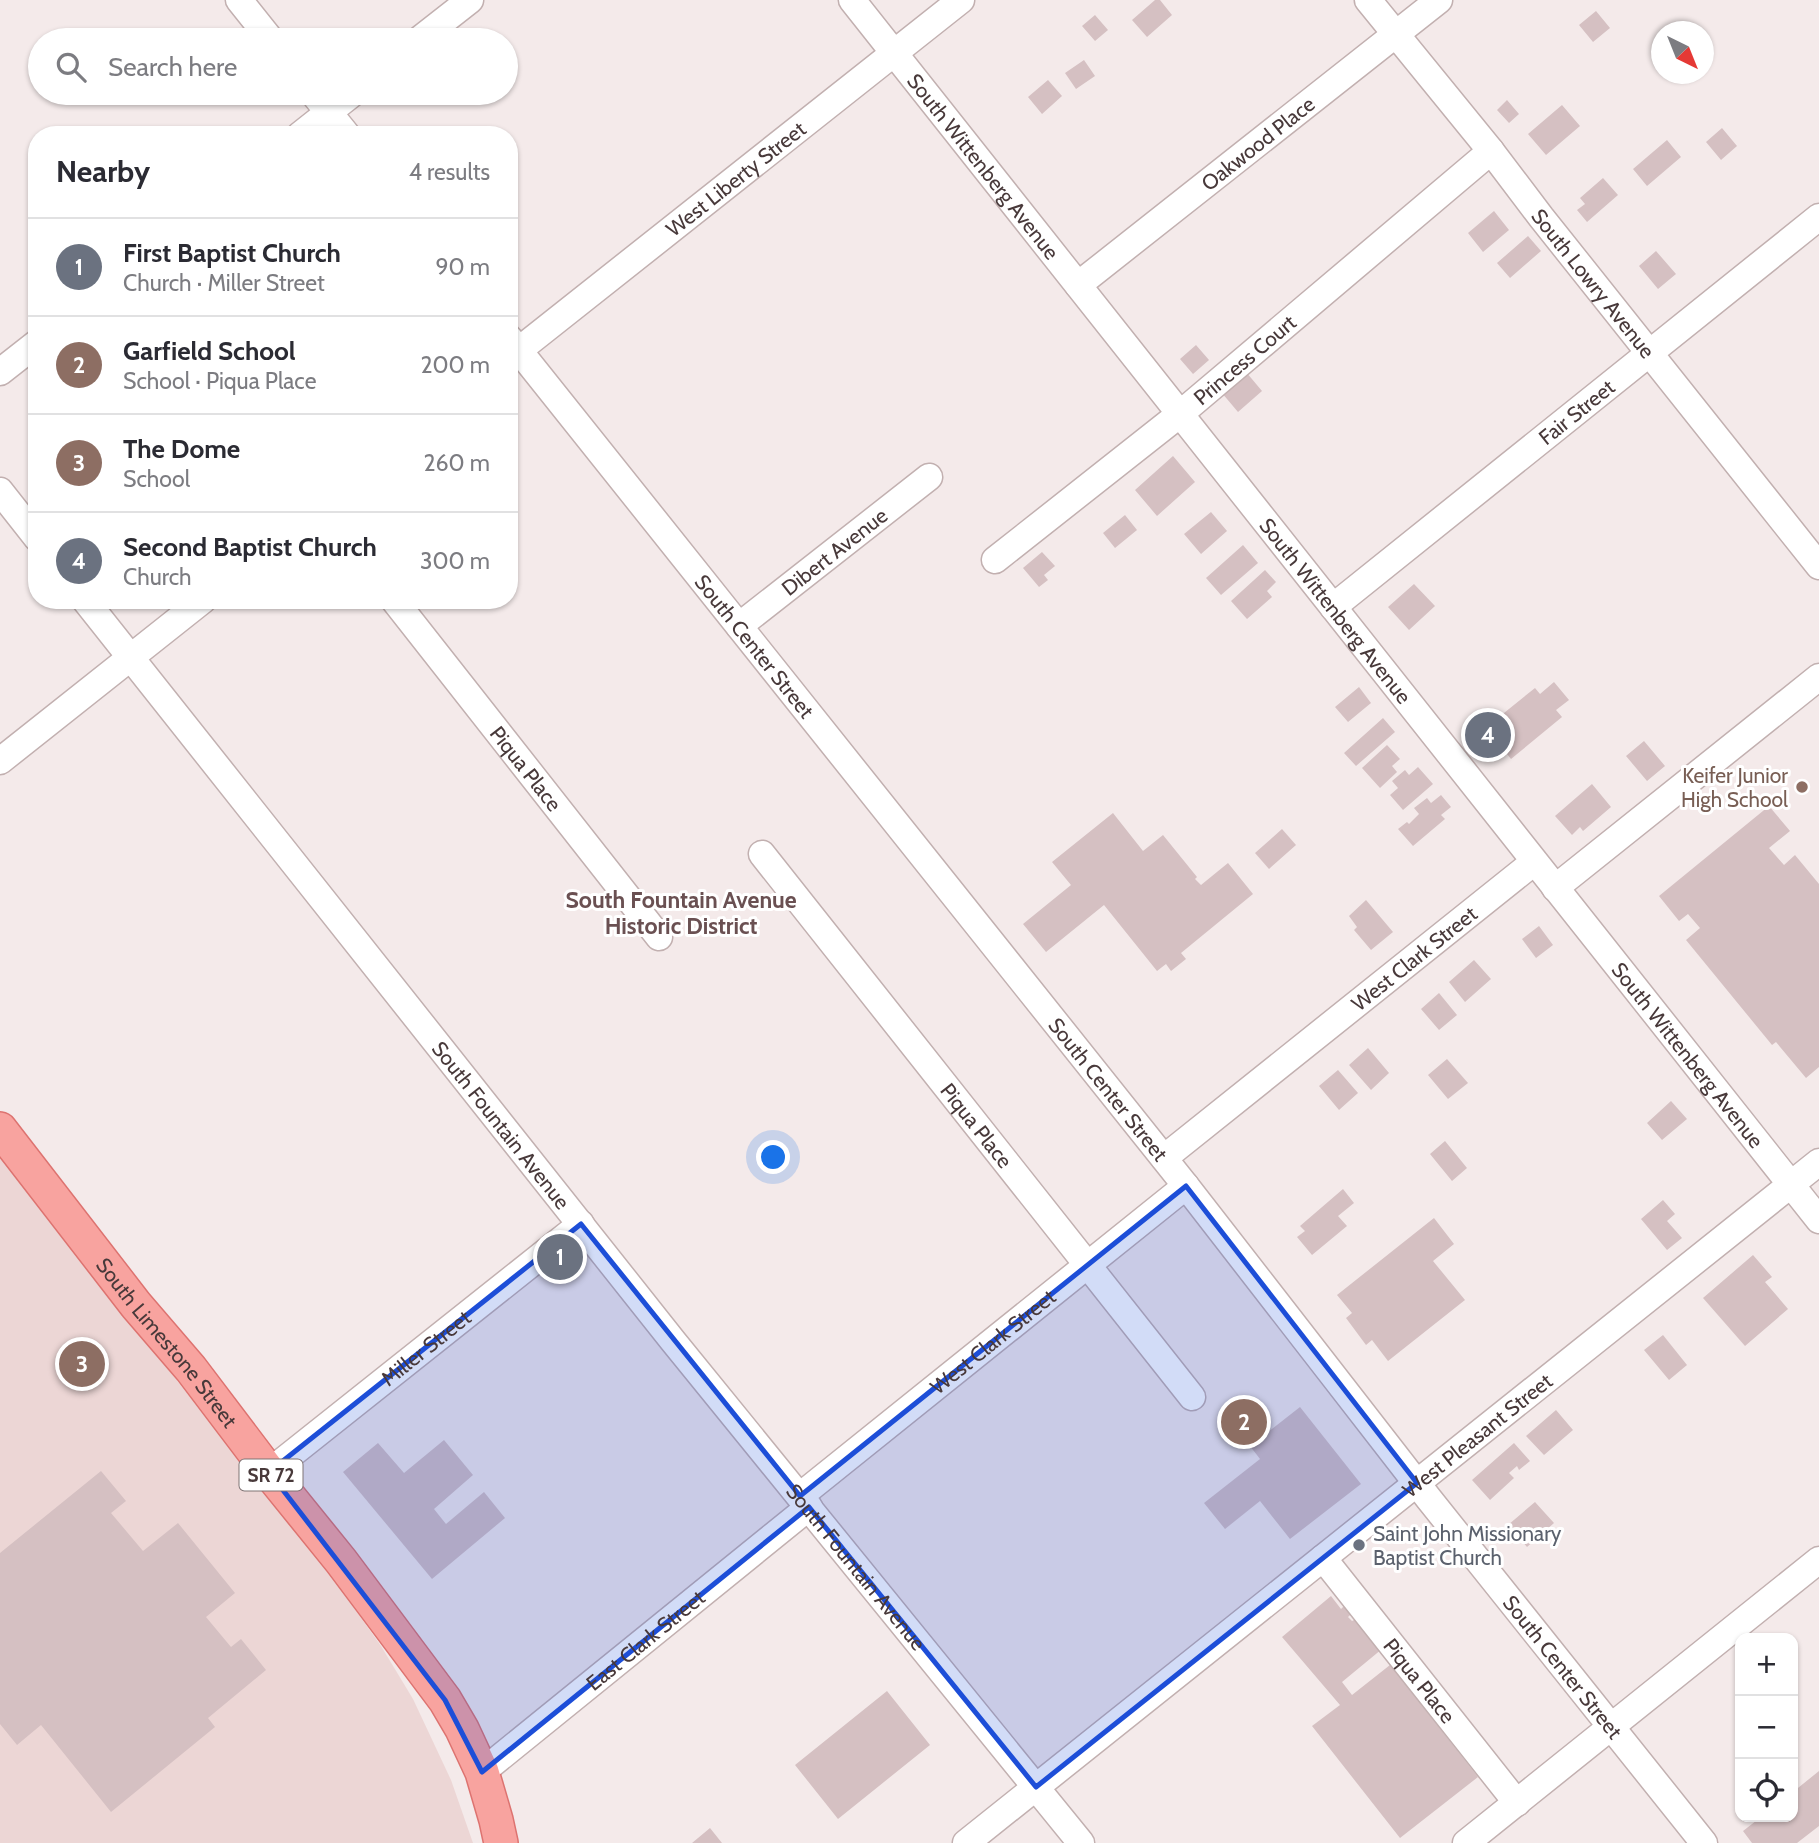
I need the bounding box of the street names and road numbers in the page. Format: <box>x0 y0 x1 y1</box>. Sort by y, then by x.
street label: South Wittenberg Avenue <box>903 68 1065 264</box>
street label: Oakwood Place <box>1196 91 1320 195</box>
street label: West Liberty Street <box>661 116 810 241</box>
street label: South Lowry Avenue <box>1527 204 1661 363</box>
street label: Princess Court <box>1188 309 1301 410</box>
street label: Fair Street <box>1534 374 1619 450</box>
street label: Dibert Avenue <box>776 502 892 600</box>
street label: South Wittenberg Avenue <box>1255 513 1417 708</box>
street label: South Center Street <box>690 569 820 723</box>
street label: Piqua Place <box>485 721 567 816</box>
street label: West Clark Street <box>1346 900 1481 1016</box>
street label: South Wittenberg Avenue <box>1607 957 1769 1153</box>
street label: South Center Street <box>1044 1012 1173 1166</box>
street label: South Fountain Avenue <box>427 1036 576 1214</box>
street label: Piqua Place <box>936 1078 1018 1173</box>
street label: South Limestone Street <box>91 1252 243 1432</box>
street label: West Clark Street <box>925 1284 1060 1399</box>
street label: Miller Street <box>376 1304 475 1391</box>
street label: West Pleasant Street <box>1397 1368 1557 1502</box>
road number: SR 72 <box>240 1460 302 1490</box>
street label: South Fountain Avenue <box>782 1479 932 1655</box>
street label: East Clark Street <box>581 1584 709 1695</box>
street label: South Center Street <box>1498 1590 1628 1743</box>
street label: Piqua Place <box>1379 1633 1461 1728</box>

